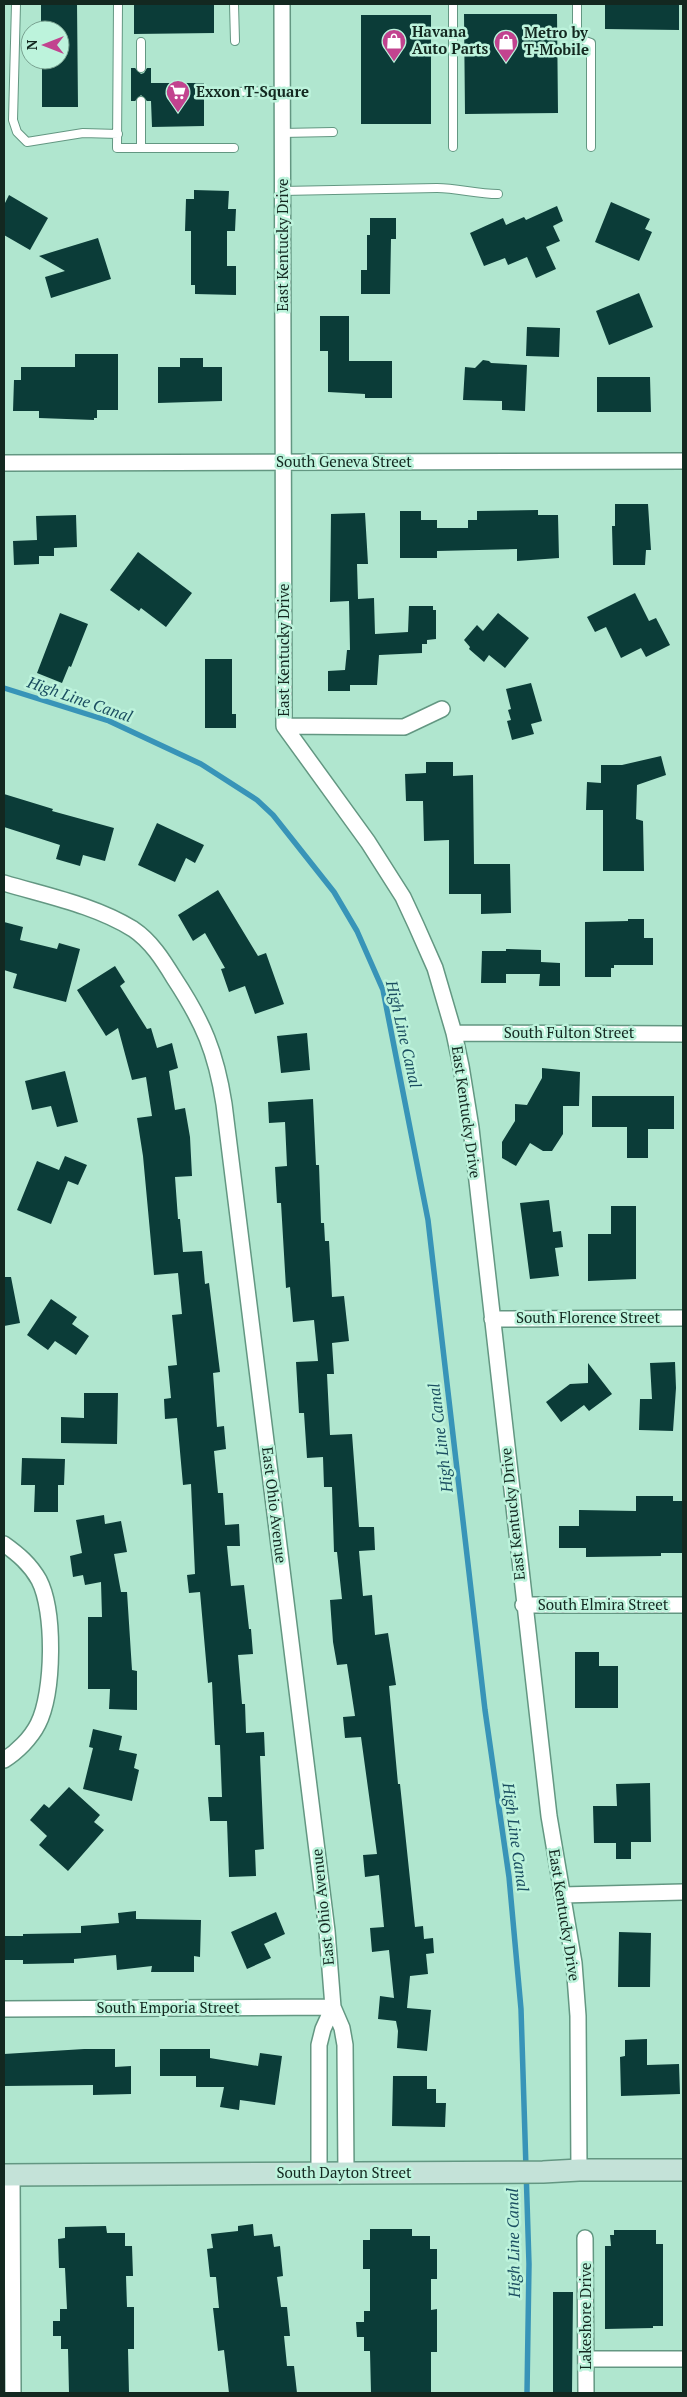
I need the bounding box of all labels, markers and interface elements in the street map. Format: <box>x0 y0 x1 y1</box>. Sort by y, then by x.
north arrow <box>20 20 70 70</box>
place label: Havana Auto Parts <box>412 21 489 58</box>
place label: Metro by T-Mobile <box>524 22 589 59</box>
shop icon: Havana Auto Parts <box>381 28 407 62</box>
shop icon: Metro by T-Mobile <box>493 29 519 63</box>
text: N <box>22 39 41 50</box>
supermarket icon: Exxon T-Square <box>165 79 191 113</box>
place label: Exxon T-Square <box>196 81 309 101</box>
street label: East Kentucky Drive <box>272 178 292 312</box>
street label: South Geneva Street <box>276 451 412 471</box>
street label: East Kentucky Drive <box>273 583 293 717</box>
water label: High Line Canal <box>24 670 136 727</box>
water label: High Line Canal <box>381 977 427 1090</box>
street label: South Fulton Street <box>504 1022 635 1042</box>
street label: East Kentucky Drive <box>448 1044 486 1179</box>
street label: South Florence Street <box>516 1307 660 1327</box>
water label: High Line Canal <box>422 1382 458 1495</box>
street label: East Ohio Avenue <box>258 1445 292 1564</box>
street label: East Kentucky Drive <box>495 1447 529 1581</box>
street label: South Elmira Street <box>538 1594 669 1614</box>
water label: High Line Canal <box>497 1780 535 1893</box>
street label: East Kentucky Drive <box>545 1847 585 1982</box>
street label: East Ohio Avenue <box>306 1848 338 1966</box>
street label: South Emporia Street <box>97 1997 240 2017</box>
street label: South Dayton Street <box>276 2162 412 2182</box>
water label: High Line Canal <box>501 2187 525 2299</box>
street label: Lakeshore Drive <box>575 2262 595 2370</box>

